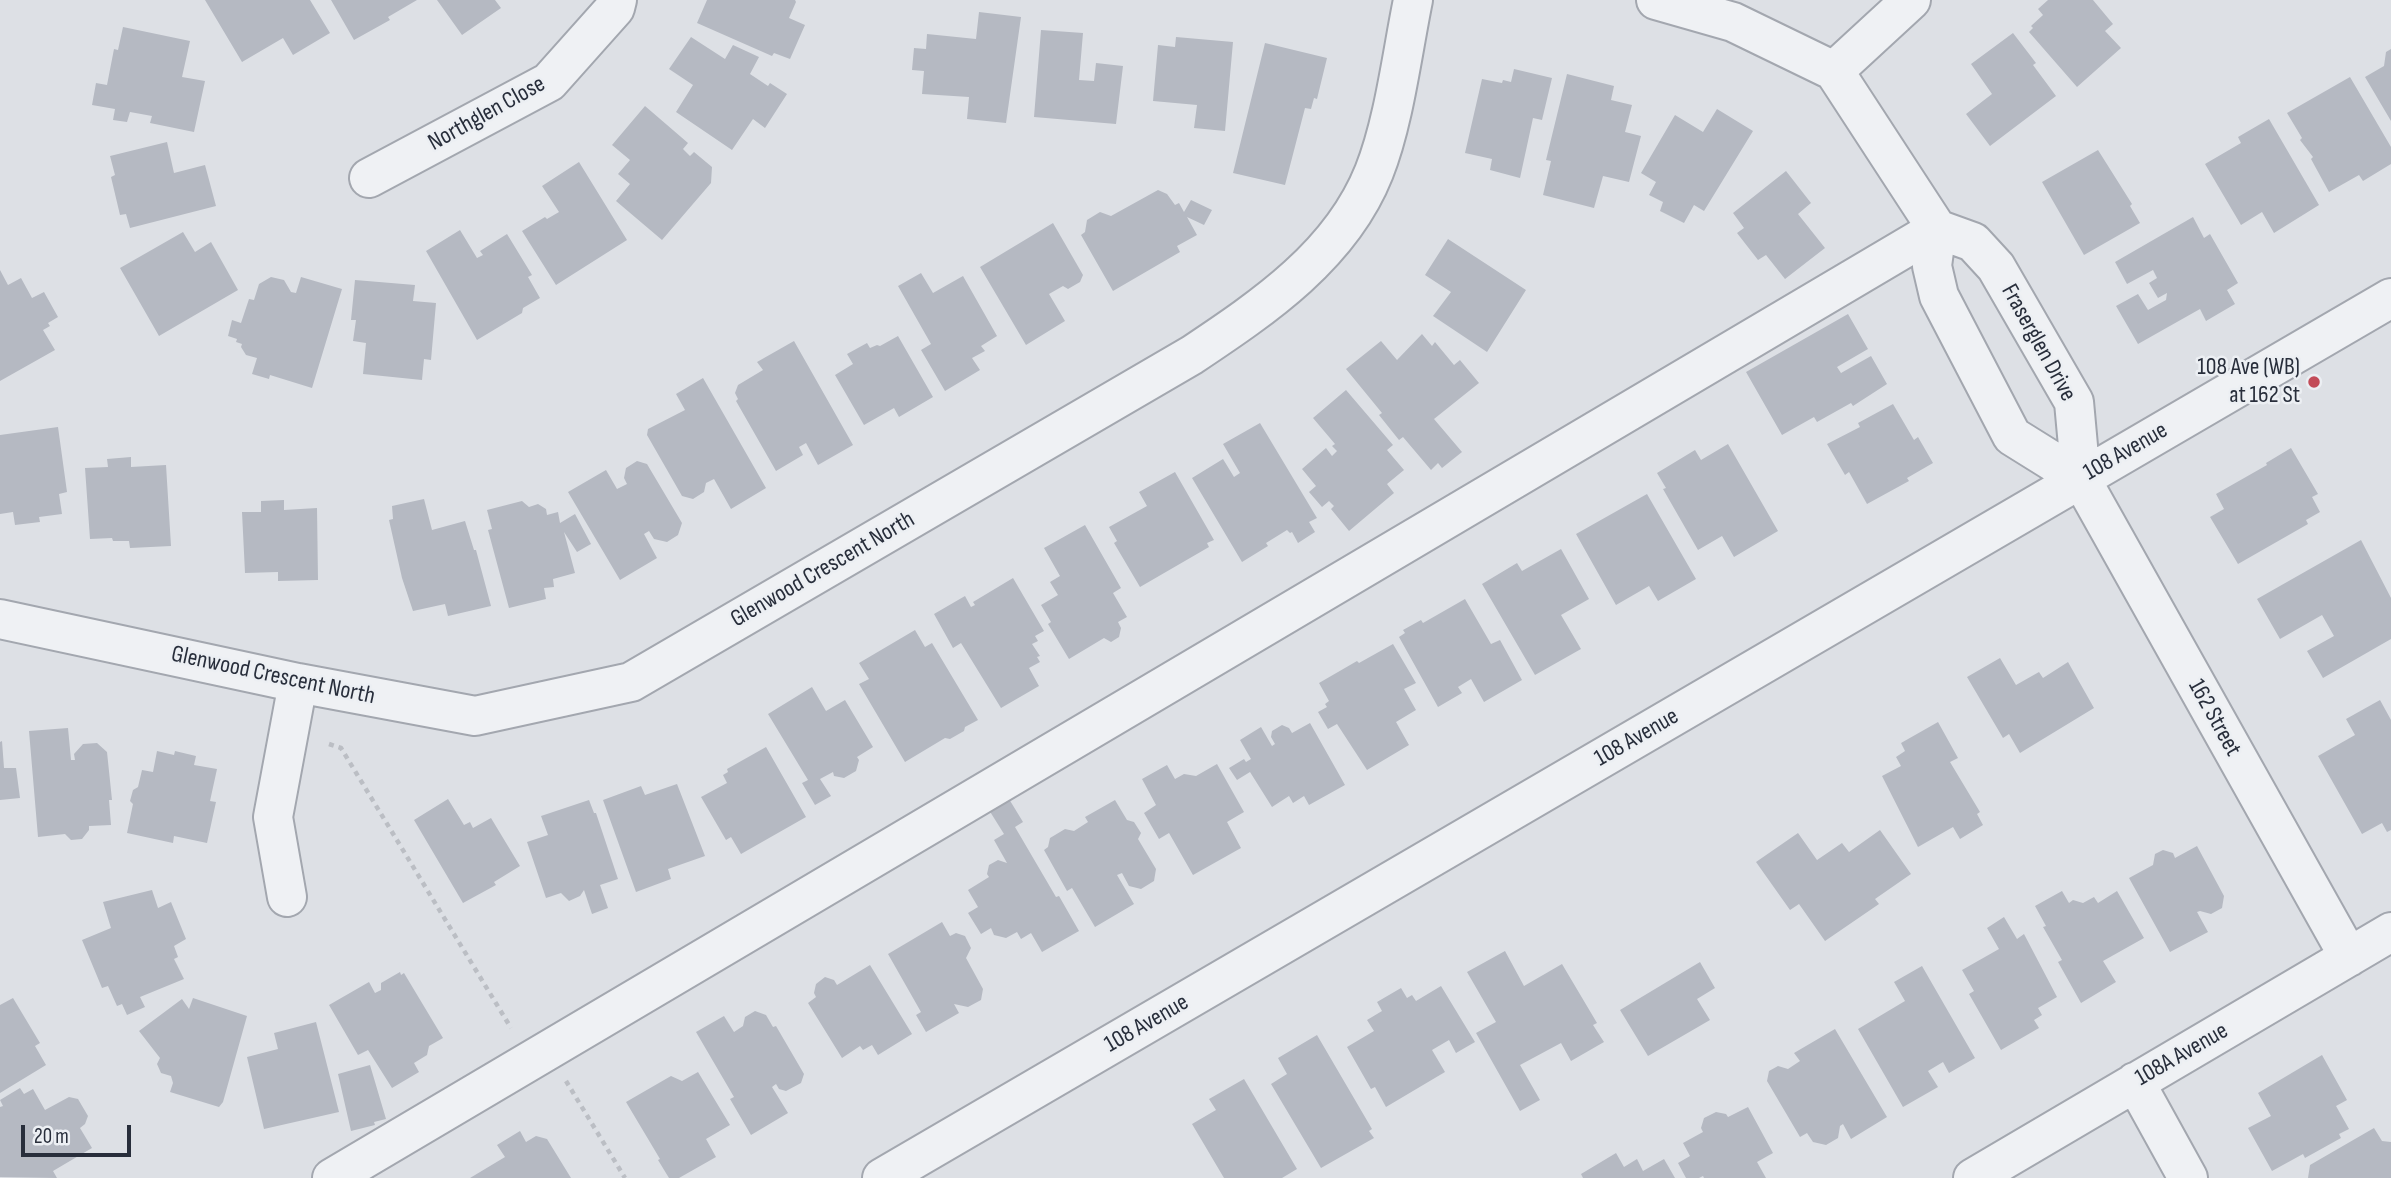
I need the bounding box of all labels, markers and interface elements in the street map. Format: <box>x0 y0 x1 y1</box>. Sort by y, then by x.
street label: Northglen Close <box>424 70 550 158</box>
street label: Fraserglen Drive <box>1994 280 2082 406</box>
place label: 108 Ave (WB) at 162 St <box>2197 354 2300 410</box>
marker: 108 Ave (WB) at 162 St <box>2306 374 2322 390</box>
street label: 108 Avenue <box>2079 417 2173 487</box>
street label: Glenwood Crescent North <box>726 506 920 634</box>
street label: Glenwood Crescent North <box>169 640 377 712</box>
street label: 162 Street <box>2181 675 2247 761</box>
street label: 108 Avenue <box>1590 703 1684 773</box>
street label: 108 Avenue <box>1100 989 1194 1059</box>
street label: 108A Avenue <box>2130 1017 2234 1093</box>
scale bar <box>24 1112 135 1156</box>
text: 20 m <box>34 1124 69 1149</box>

